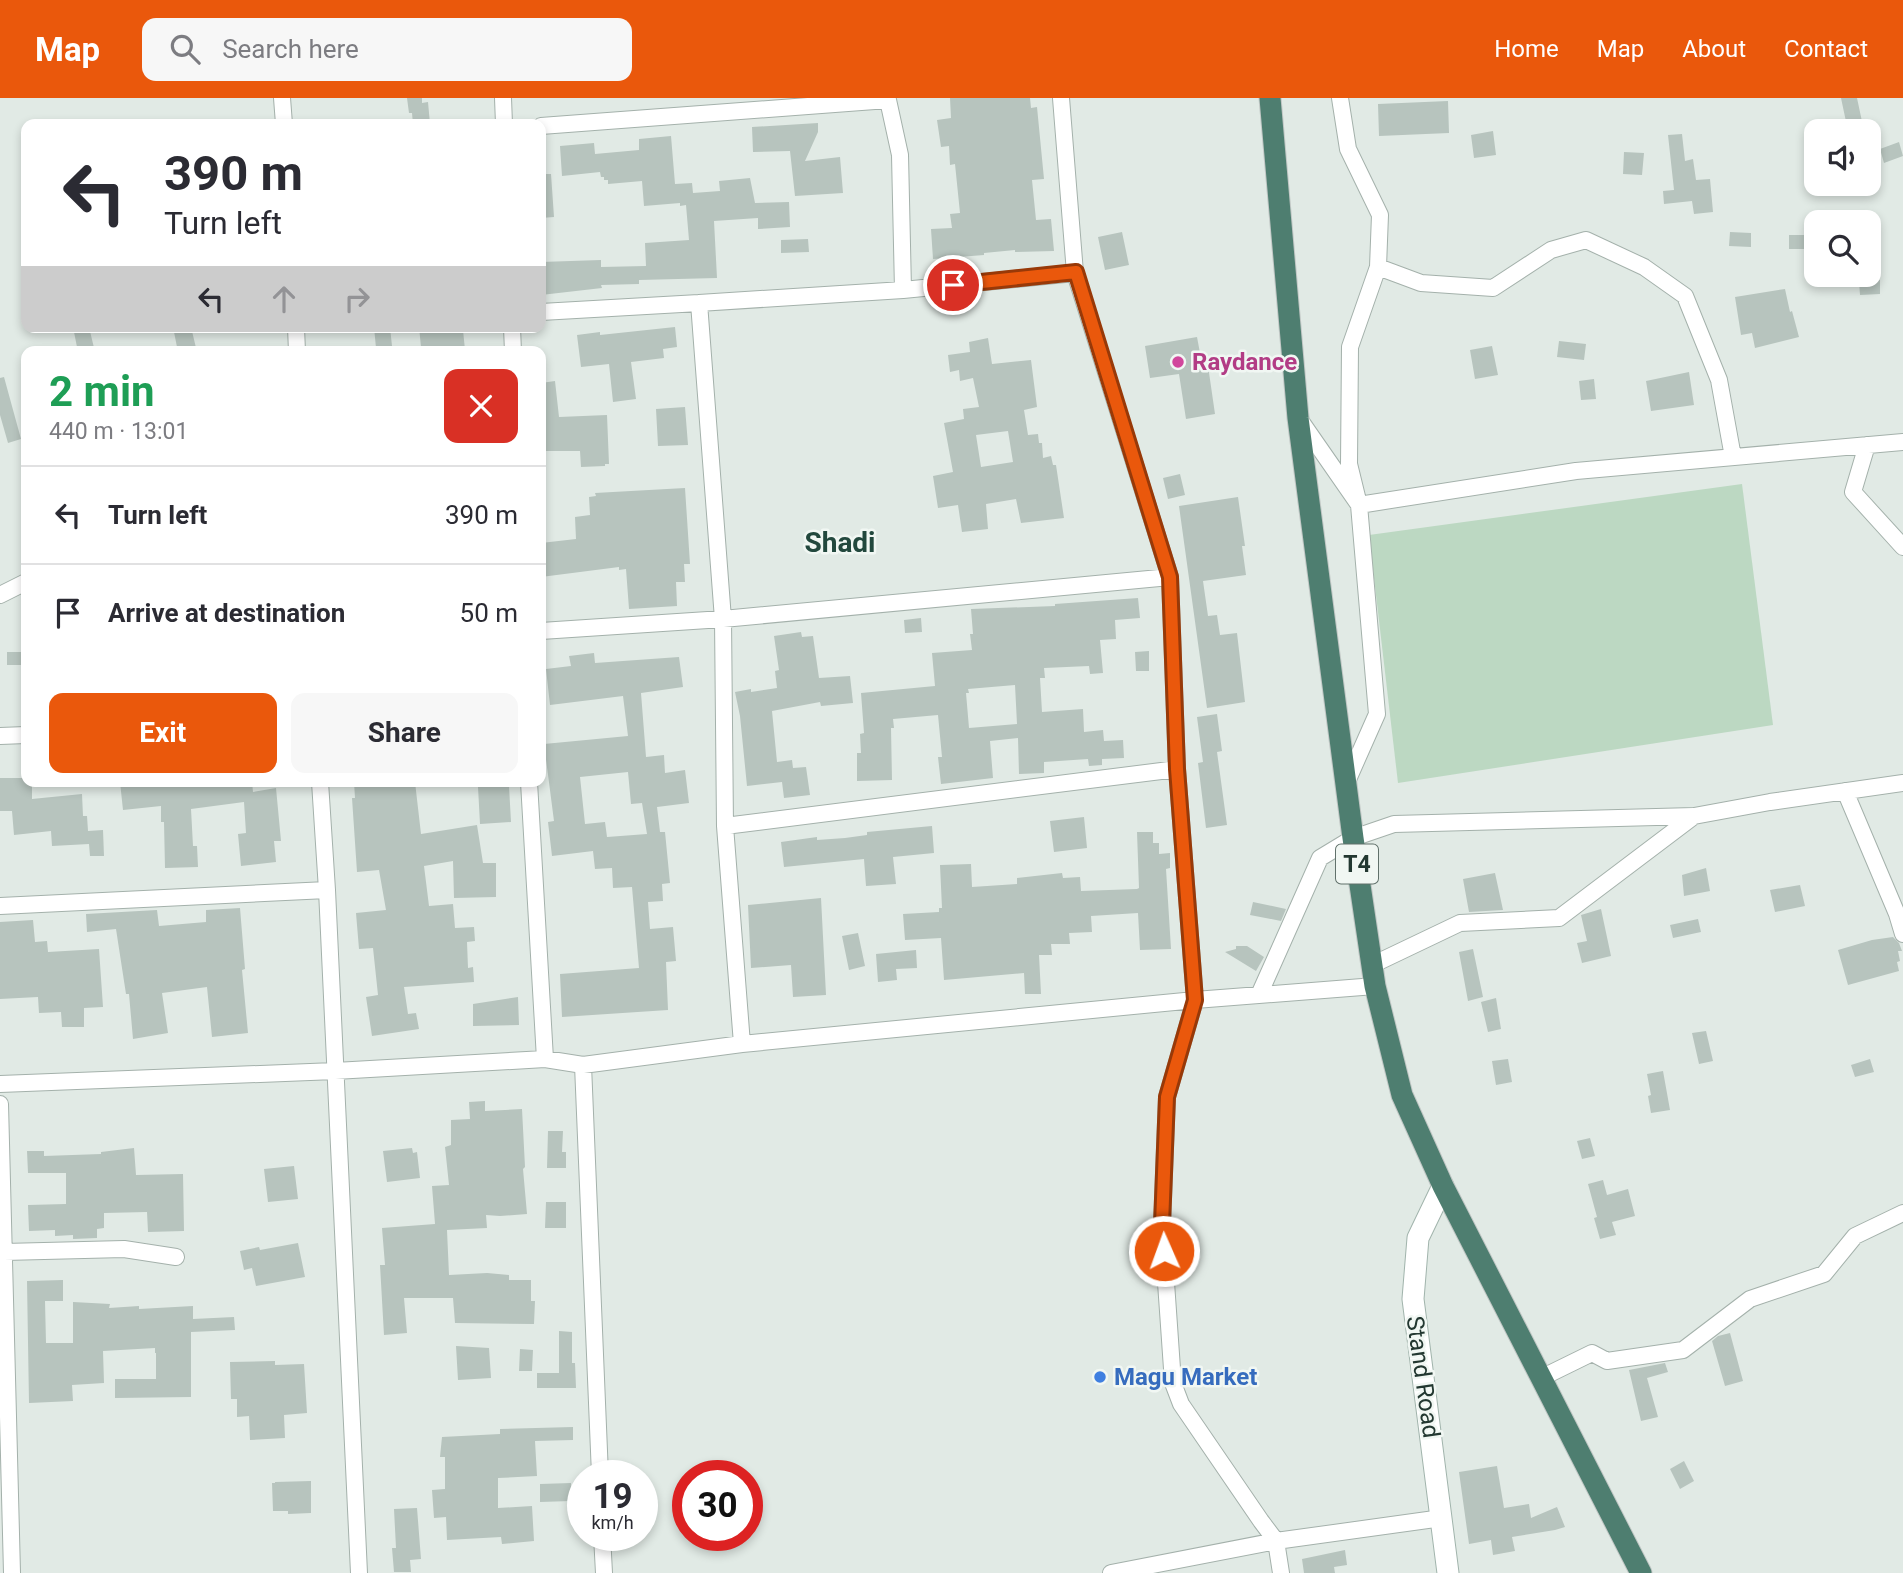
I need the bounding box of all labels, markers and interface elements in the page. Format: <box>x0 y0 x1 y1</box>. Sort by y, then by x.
search box <box>142 18 632 81</box>
text: Map <box>35 30 100 69</box>
icon: search <box>166 30 204 68</box>
text: Search here <box>222 34 359 64</box>
text: Home <box>1494 35 1559 63</box>
text: Map <box>1597 35 1644 63</box>
text: About <box>1682 35 1746 63</box>
text: Contact <box>1784 35 1868 63</box>
map controls <box>1804 119 1881 287</box>
button: sound <box>1804 119 1881 196</box>
text: 390 m <box>164 145 303 202</box>
icon: left <box>49 147 140 238</box>
text: Turn left <box>164 204 282 242</box>
button: search <box>1804 210 1881 287</box>
pin <box>923 255 983 315</box>
icon: arrive <box>934 266 972 304</box>
icon: left <box>192 280 230 318</box>
icon: ahead <box>265 280 303 318</box>
icon: right <box>338 280 376 318</box>
place label: Raydance <box>1192 348 1297 376</box>
marker: Raydance <box>1170 354 1186 370</box>
text: 2 min <box>49 367 155 416</box>
button: close <box>444 369 518 443</box>
text: 440 m · 13:01 <box>49 418 188 445</box>
icon: left <box>49 496 87 534</box>
text: Turn left <box>108 500 207 530</box>
text: 390 m <box>445 500 518 530</box>
district label: Shadi <box>804 526 876 559</box>
icon: arrive <box>49 594 87 632</box>
text: Arrive at destination <box>108 598 345 628</box>
text: 50 m <box>460 598 518 628</box>
button: Exit <box>49 693 277 773</box>
button: Share <box>291 693 518 773</box>
road number: T4 <box>1336 844 1378 884</box>
position arrow <box>1127 1214 1201 1288</box>
street label: Stand Road <box>1401 1314 1445 1440</box>
place label: Magu Market <box>1114 1363 1257 1391</box>
marker: Magu Market <box>1092 1369 1108 1385</box>
speed limit sign: 30 <box>672 1460 763 1551</box>
text: 19 <box>592 1476 633 1517</box>
text: km/h <box>591 1512 634 1533</box>

